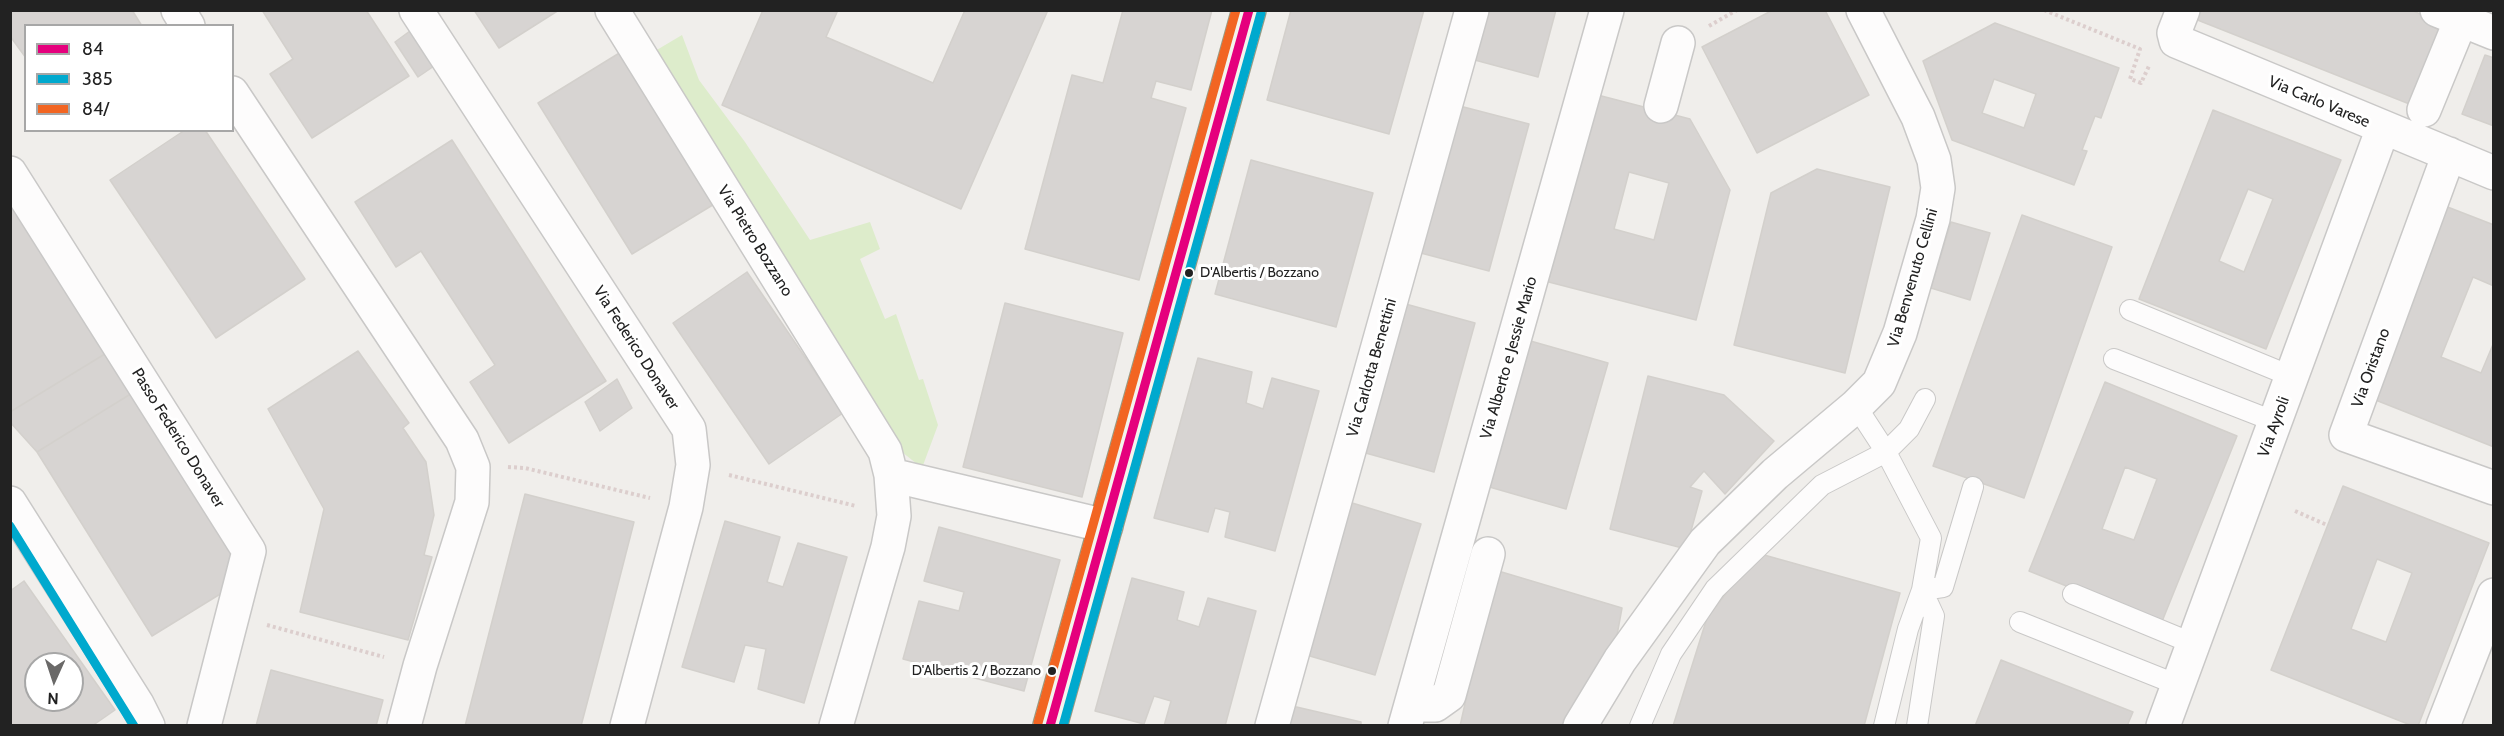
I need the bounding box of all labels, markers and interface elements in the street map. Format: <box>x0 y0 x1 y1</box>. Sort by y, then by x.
legend <box>24 24 234 132</box>
text: 84 <box>82 38 103 60</box>
text: 385 <box>82 68 112 90</box>
street label: Via Carlo Varese <box>2265 72 2373 132</box>
text: 84/ <box>82 98 109 120</box>
street label: Via Pietro Bozzano <box>713 182 797 300</box>
street label: Via Benvenuto Cellini <box>1884 206 1942 350</box>
place label: D'Albertis / Bozzano <box>1200 265 1319 281</box>
marker: D'Albertis / Bozzano <box>1183 267 1195 279</box>
street label: Via Alberto e Jessie Mario <box>1477 274 1541 442</box>
street label: Via Federico Donaver <box>589 283 683 413</box>
street label: Via Carlotta Benettini <box>1343 296 1401 440</box>
street label: Via Oristano <box>2348 326 2394 410</box>
street label: Passo Federico Donaver <box>127 365 229 511</box>
street label: Via Ayroli <box>2254 394 2294 460</box>
north arrow <box>24 652 84 712</box>
place label: D'Albertis 2 / Bozzano <box>912 663 1041 679</box>
marker: D'Albertis 2 / Bozzano <box>1046 665 1058 677</box>
text: N <box>47 689 59 708</box>

